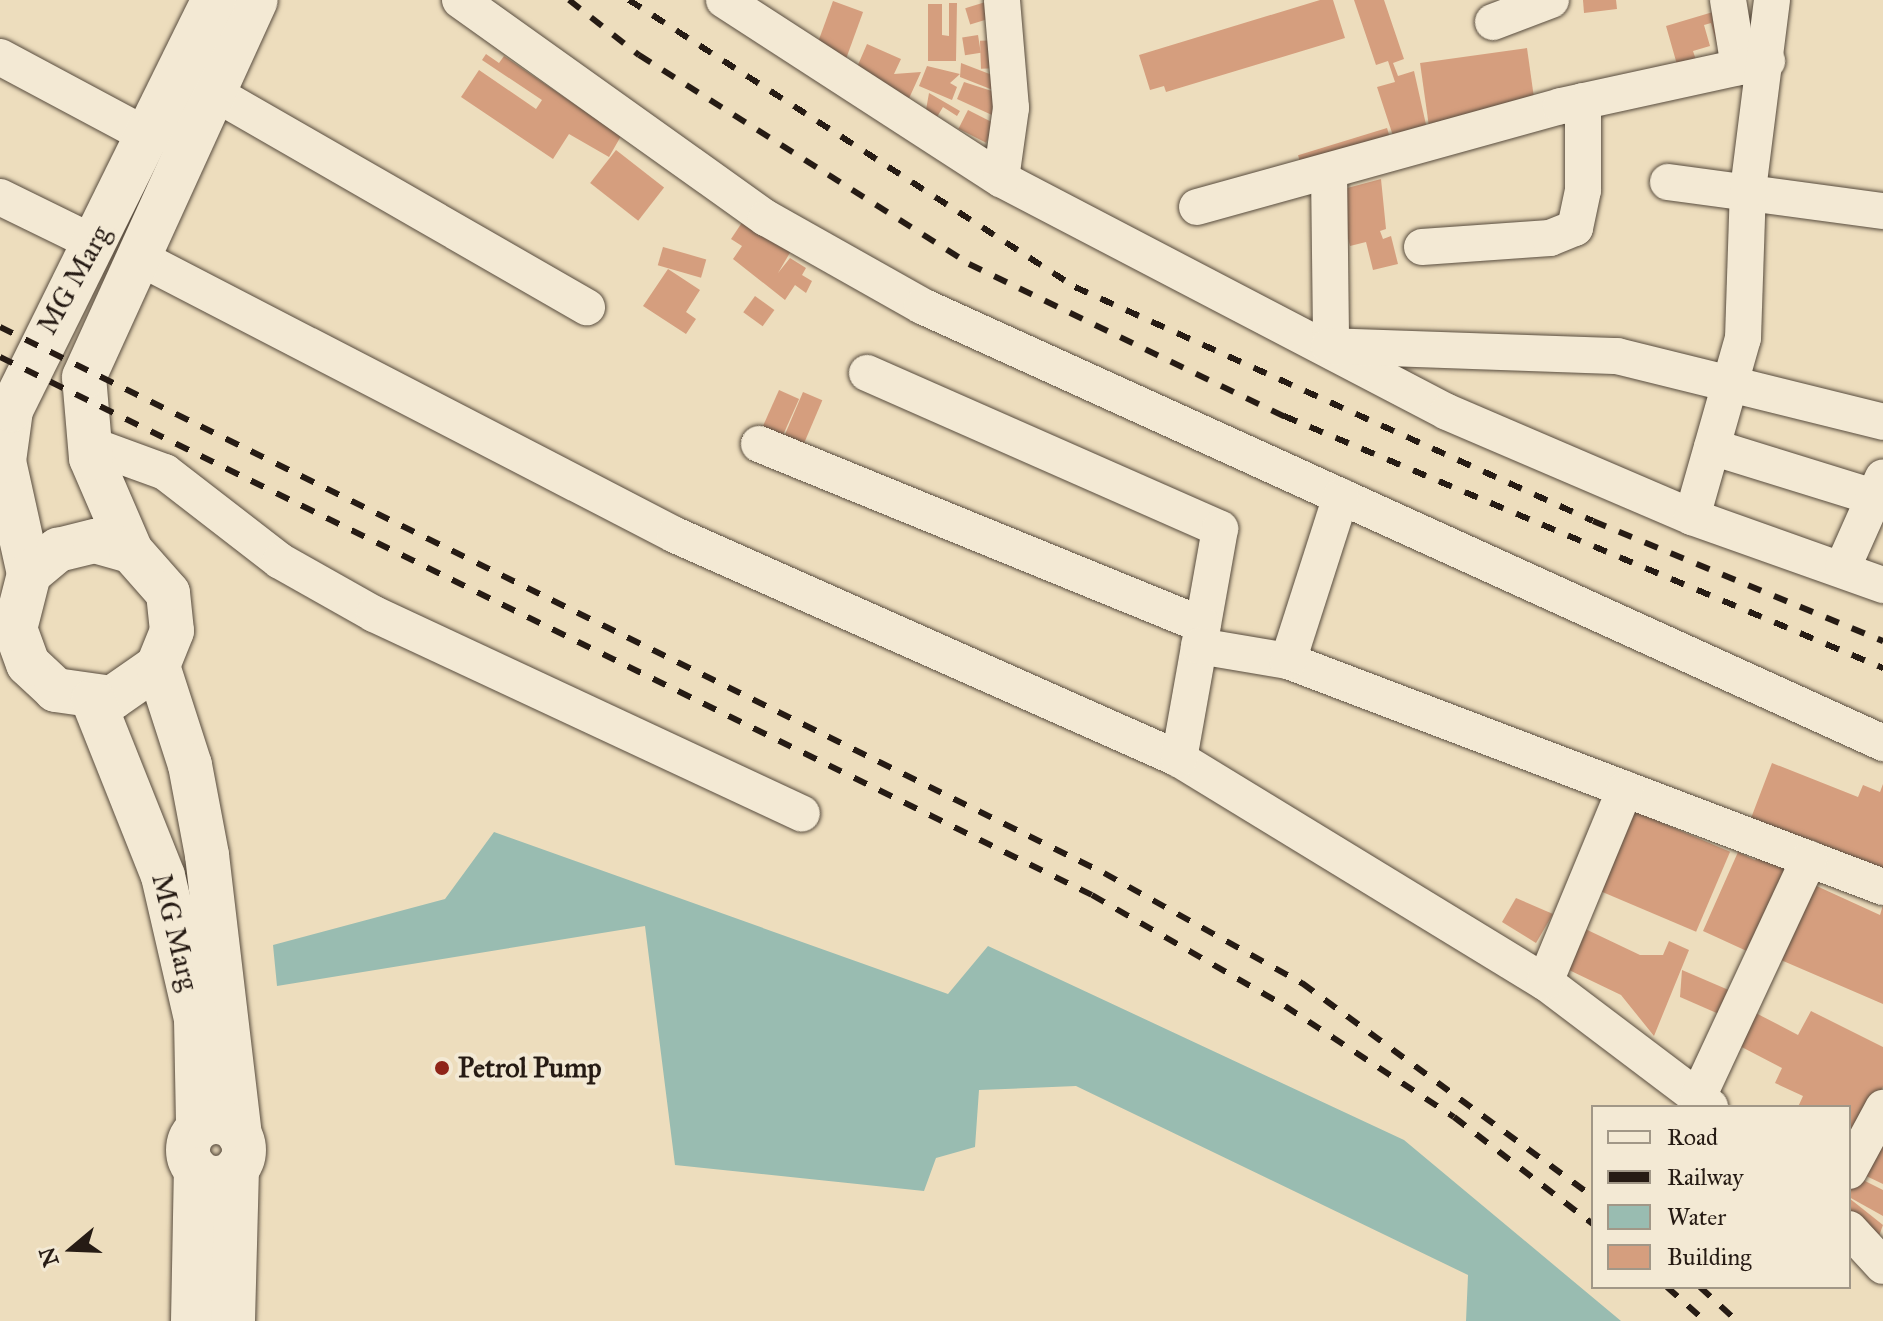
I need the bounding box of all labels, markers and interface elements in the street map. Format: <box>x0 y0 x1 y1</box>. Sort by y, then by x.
street label: MG Marg <box>30 220 118 340</box>
street label: MG Marg <box>144 870 206 994</box>
place label: Petrol Pump <box>458 1051 602 1085</box>
marker: Petrol Pump <box>433 1059 451 1077</box>
legend <box>1591 1105 1851 1289</box>
text: Road <box>1667 1122 1718 1152</box>
text: Railway <box>1667 1162 1744 1192</box>
text: Water <box>1667 1202 1726 1232</box>
north arrow <box>32 1209 112 1289</box>
text: Building <box>1667 1242 1752 1272</box>
text: N <box>33 1244 65 1270</box>

